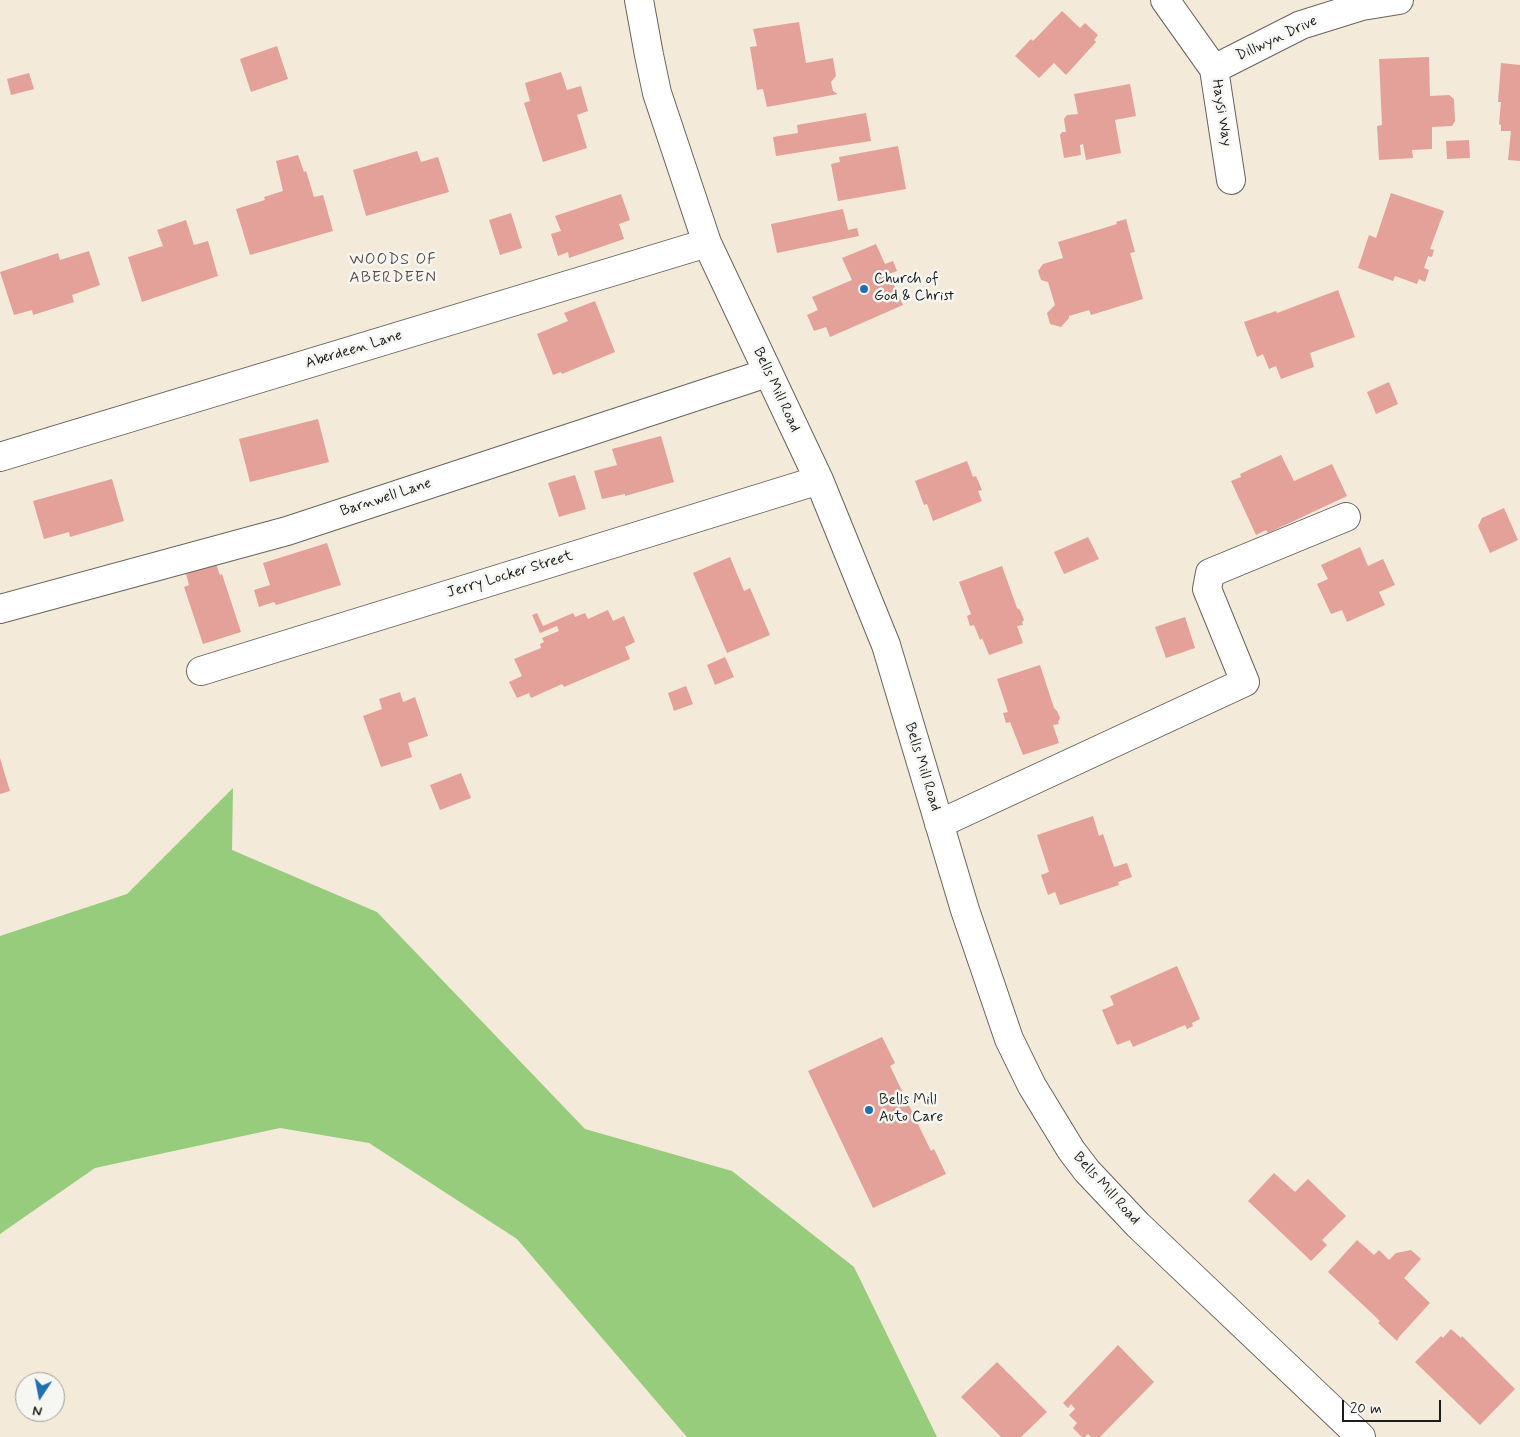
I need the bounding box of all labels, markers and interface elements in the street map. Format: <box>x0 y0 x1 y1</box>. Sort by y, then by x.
street label: Dillwyn Drive <box>1234 12 1320 66</box>
street label: Haysi Way <box>1207 78 1235 148</box>
district label: WOODS OF ABERDEEN <box>347 251 439 289</box>
place label: Church of God & Christ <box>874 271 954 306</box>
marker: Church of God & Christ <box>858 283 870 295</box>
street label: Aberdeen Lane <box>304 327 404 373</box>
street label: Bells Mill Road <box>749 345 803 435</box>
street label: Barnwell Lane <box>338 475 434 521</box>
street label: Jerry Locker Street <box>445 547 575 603</box>
street label: Bells Mill Road <box>900 721 944 813</box>
place label: Bells Mill Auto Care <box>879 1092 943 1127</box>
marker: Bells Mill Auto Care <box>863 1104 875 1116</box>
street label: Bells Mill Road <box>1069 1149 1143 1229</box>
north arrow <box>15 1372 65 1422</box>
scale bar <box>1345 1390 1444 1422</box>
text: 20 m <box>1350 1399 1382 1419</box>
text: N <box>31 1401 44 1420</box>

